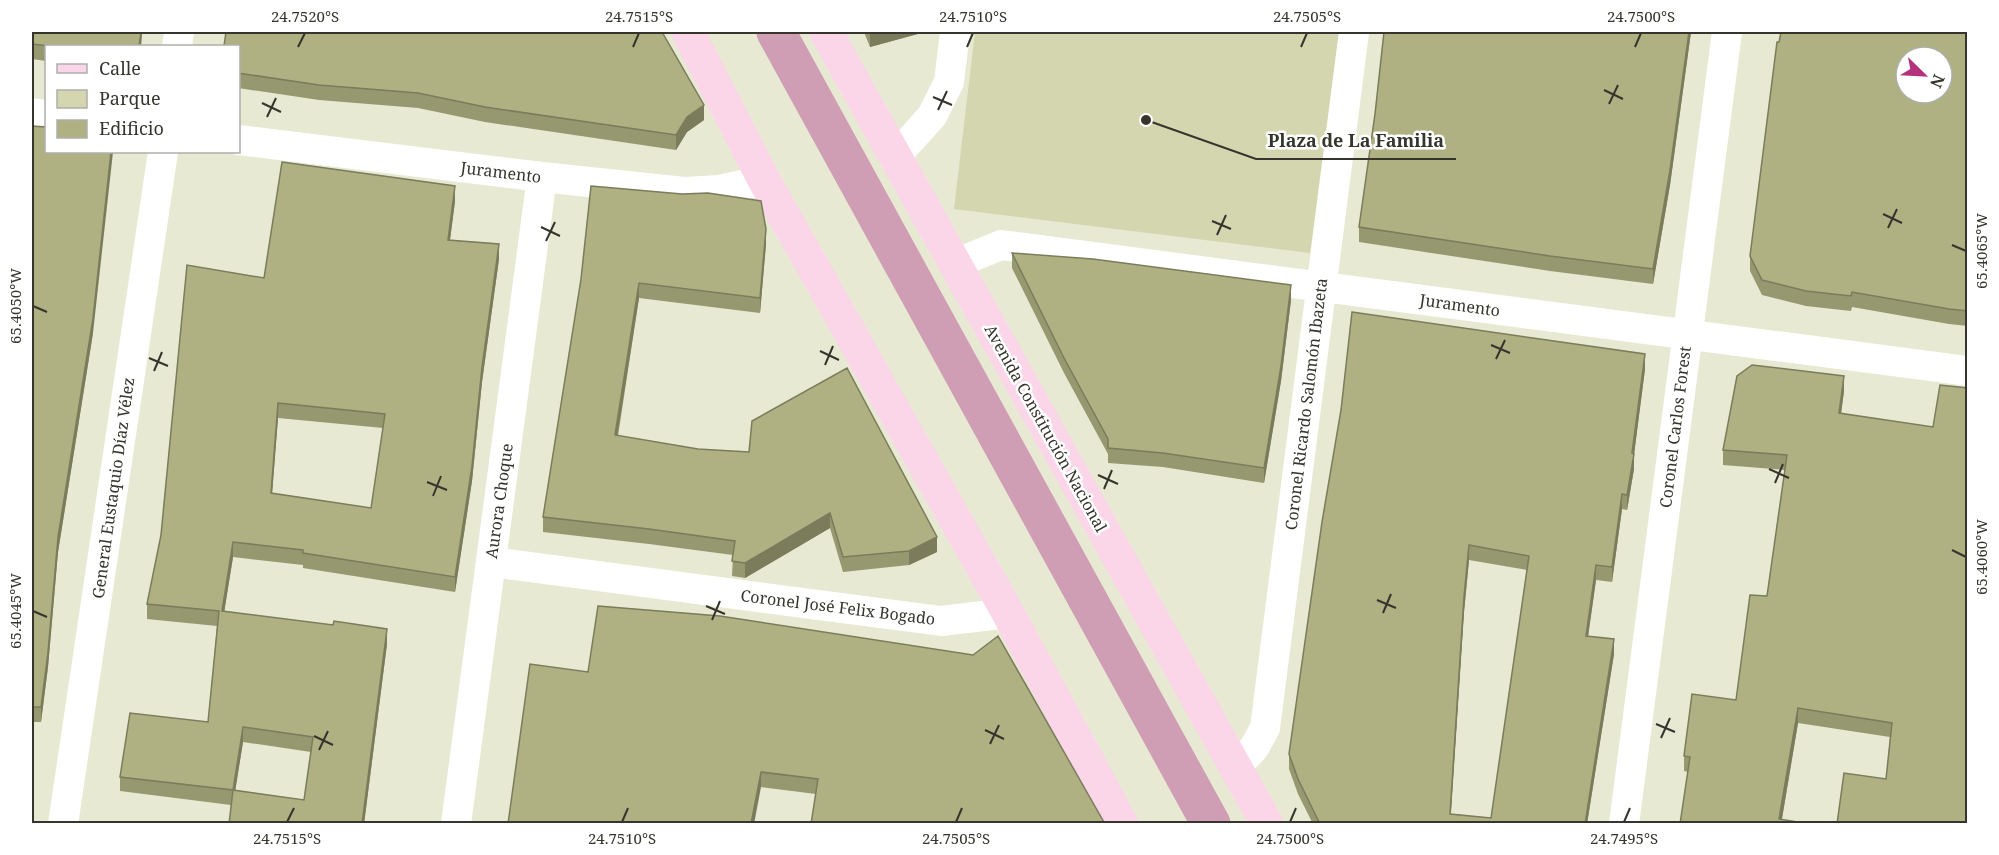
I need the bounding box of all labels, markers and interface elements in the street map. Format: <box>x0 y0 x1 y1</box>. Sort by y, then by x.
text: 24.7520°S <box>271 6 339 26</box>
text: 24.7515°S <box>605 6 673 26</box>
text: 24.7510°S <box>939 6 1007 26</box>
text: 24.7505°S <box>1273 6 1341 26</box>
text: 24.7500°S <box>1607 6 1675 26</box>
legend <box>45 45 240 153</box>
north arrow <box>1894 45 1954 105</box>
text: Calle <box>99 56 141 80</box>
text: N <box>1925 71 1950 92</box>
text: Parque <box>99 86 161 110</box>
text: Edificio <box>99 116 164 140</box>
callout: Plaza de La Familia <box>1256 123 1456 159</box>
text: Plaza de La Familia <box>1268 128 1444 152</box>
street label: Juramento <box>458 156 543 188</box>
text: 65.4065°W <box>1971 213 1991 289</box>
text: 65.4050°W <box>5 268 25 344</box>
street label: Coronel Ricardo Salomón Ibazeta <box>1280 277 1332 531</box>
street label: Juramento <box>1417 288 1502 322</box>
street label: Avenida Constitución Nacional <box>980 320 1112 536</box>
street label: Coronel Carlos Forest <box>1654 345 1696 509</box>
street label: General Eustaquio Díaz Vélez <box>87 376 139 600</box>
street label: Aurora Choque <box>480 442 518 560</box>
text: 65.4060°W <box>1971 519 1991 595</box>
text: 65.4045°W <box>5 573 25 649</box>
street label: Coronel José Felix Bogado <box>739 584 937 630</box>
text: 24.7515°S <box>253 828 321 848</box>
text: 24.7510°S <box>588 828 656 848</box>
text: 24.7505°S <box>922 828 990 848</box>
text: 24.7500°S <box>1256 828 1324 848</box>
text: 24.7495°S <box>1590 828 1658 848</box>

